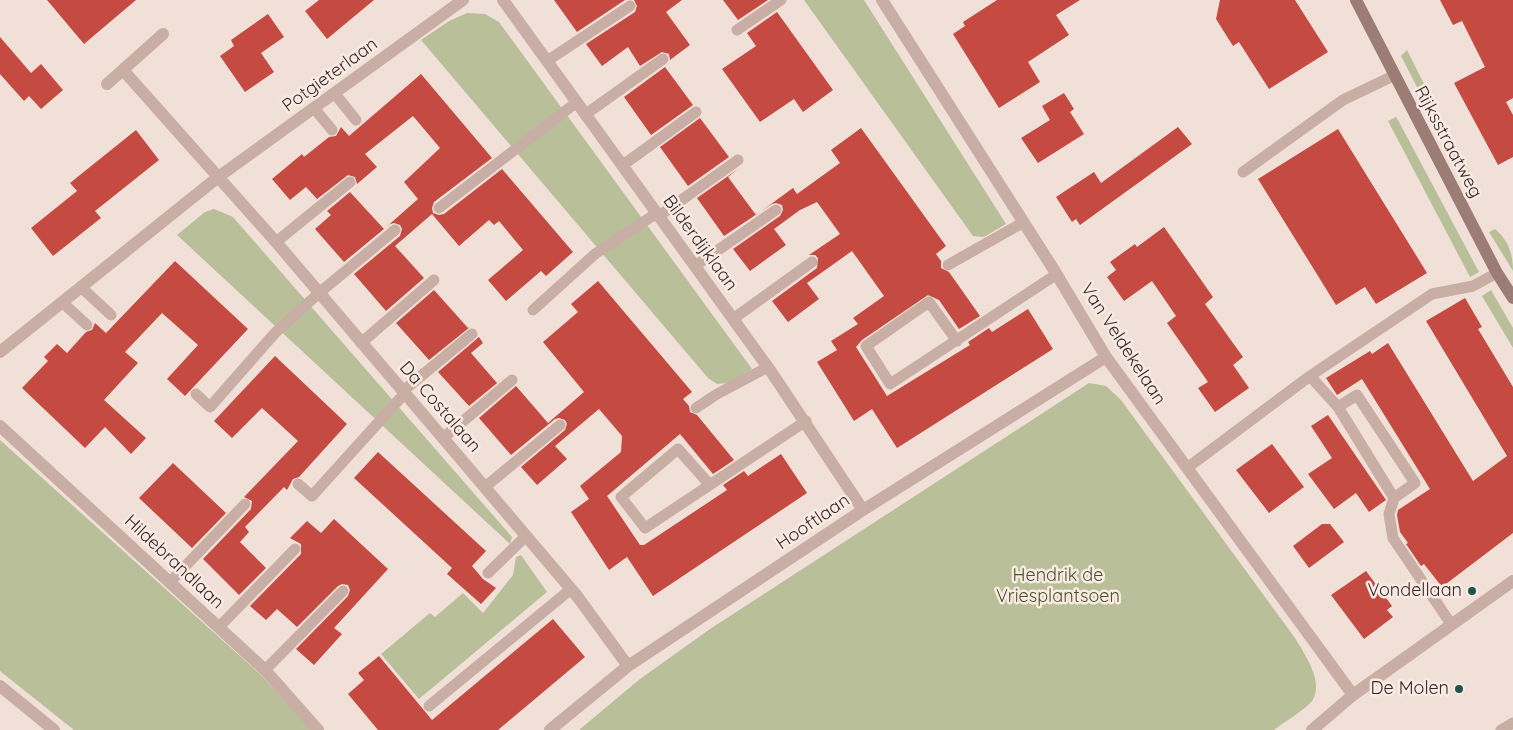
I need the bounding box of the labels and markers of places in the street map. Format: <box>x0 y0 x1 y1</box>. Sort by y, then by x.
place label: Vondellaan <box>1367 580 1462 602</box>
marker: Vondellaan <box>1466 585 1478 597</box>
place label: De Molen <box>1371 678 1449 700</box>
marker: De Molen <box>1453 683 1465 695</box>

